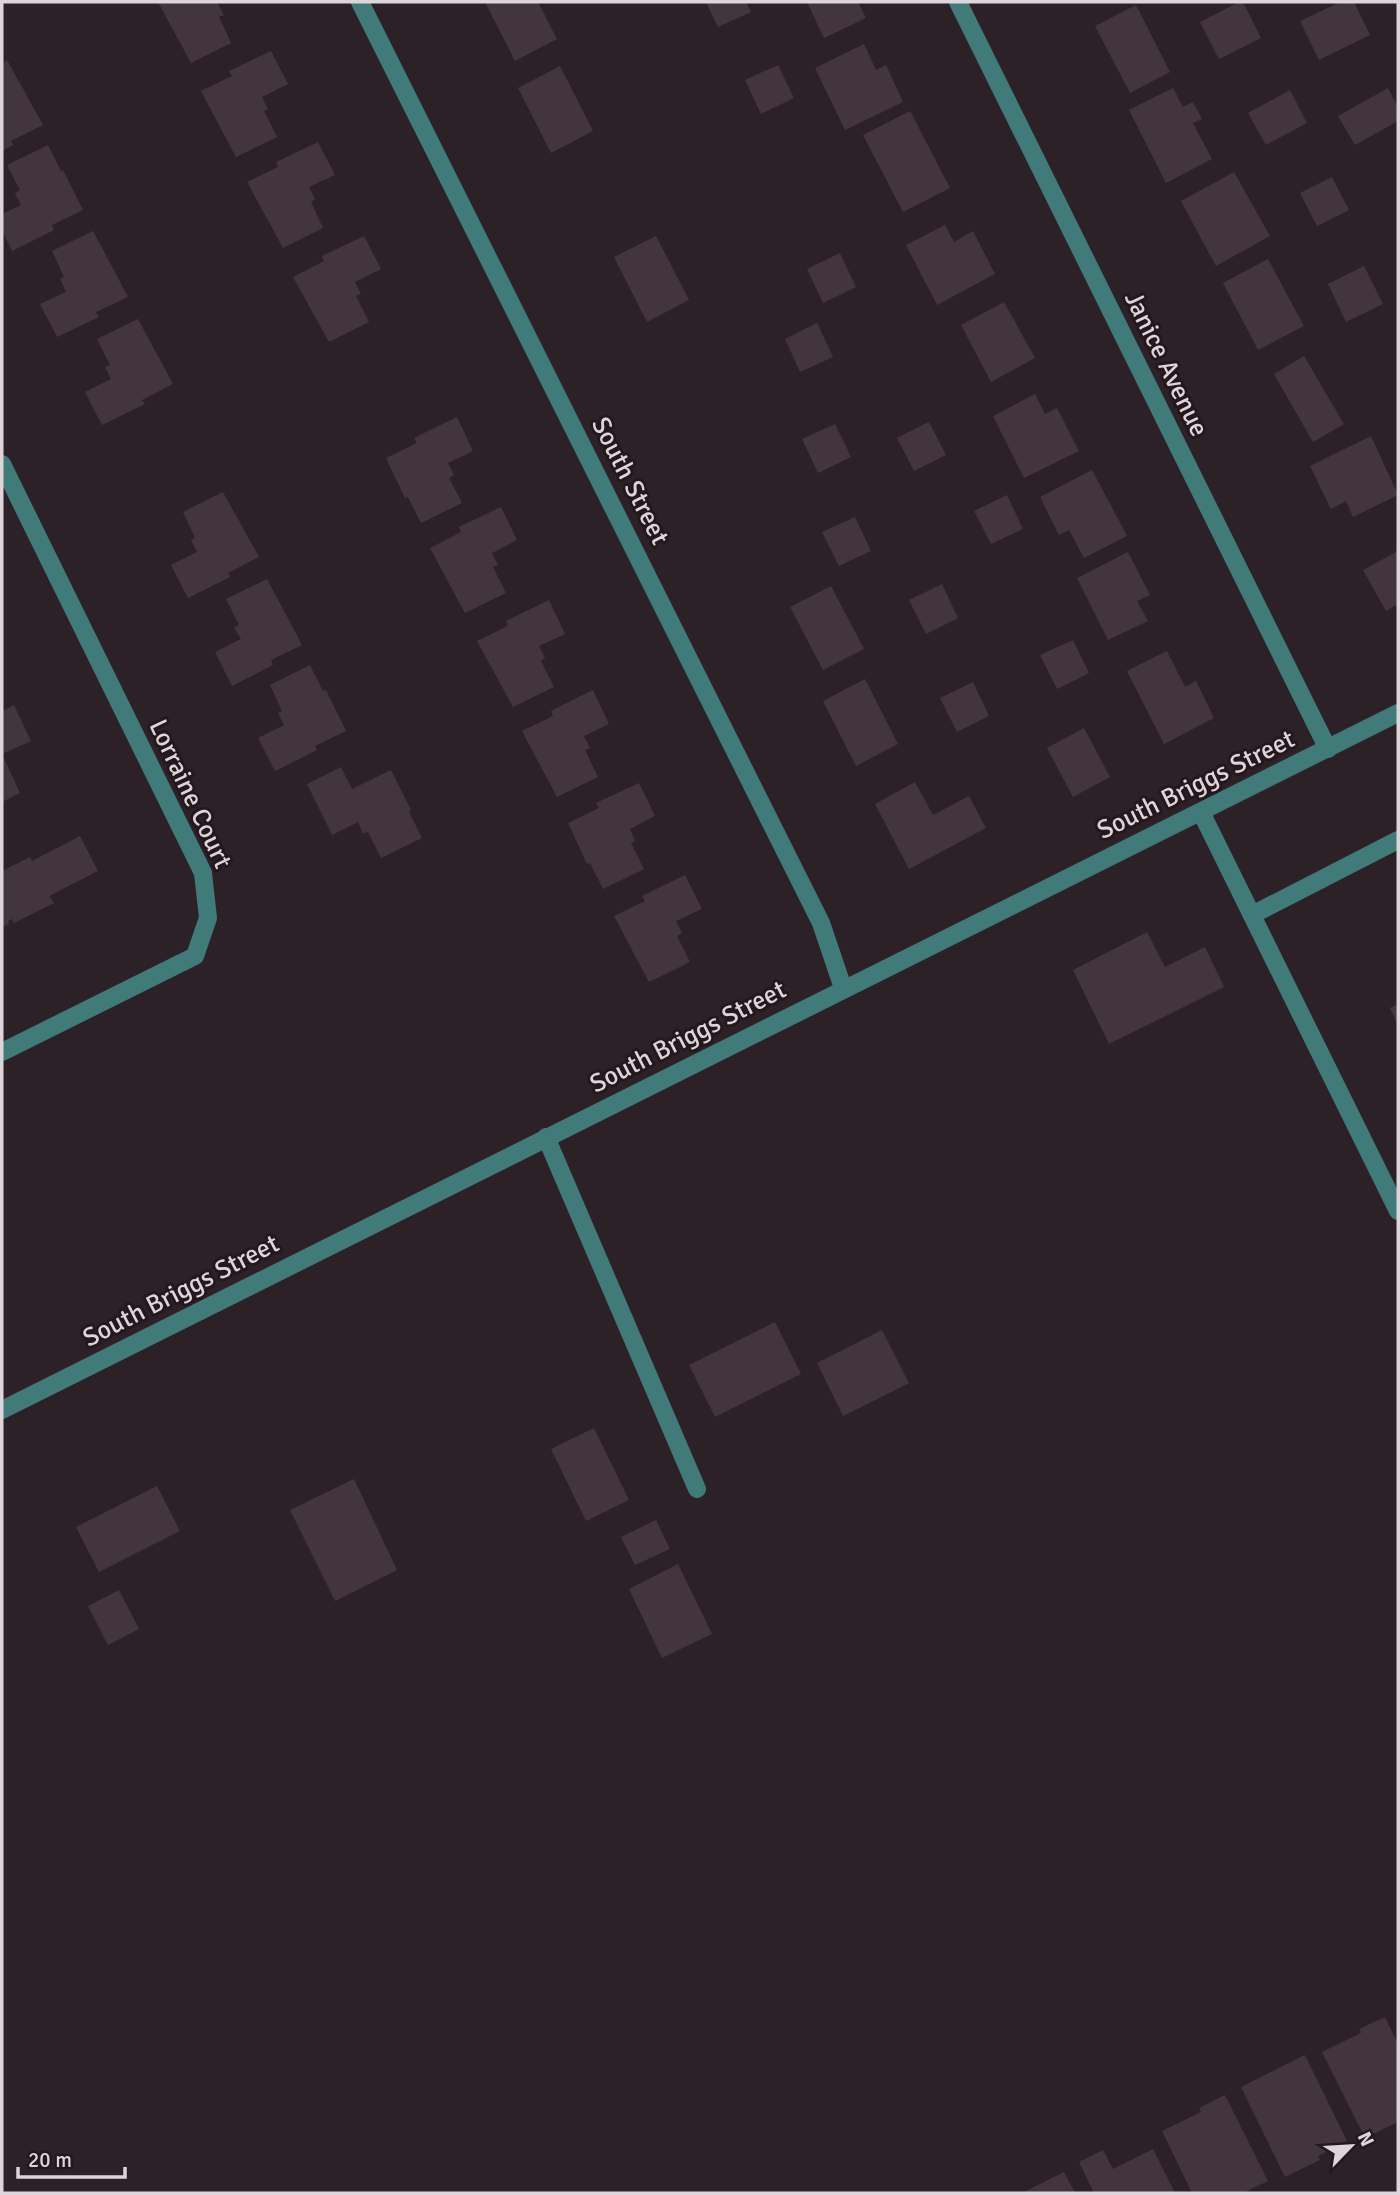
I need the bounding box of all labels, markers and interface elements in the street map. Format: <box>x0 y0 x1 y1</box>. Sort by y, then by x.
street label: Janice Avenue <box>1117 286 1215 442</box>
street label: South Street <box>584 412 676 550</box>
street label: Lorraine Court <box>141 714 239 874</box>
street label: South Briggs Street <box>1092 723 1300 847</box>
street label: South Briggs Street <box>585 974 791 1100</box>
street label: South Briggs Street <box>78 1228 284 1354</box>
north arrow <box>1316 2111 1386 2181</box>
text: N <box>1352 2128 1379 2150</box>
scale bar <box>18 2136 124 2180</box>
text: 20 m <box>28 2147 72 2173</box>

